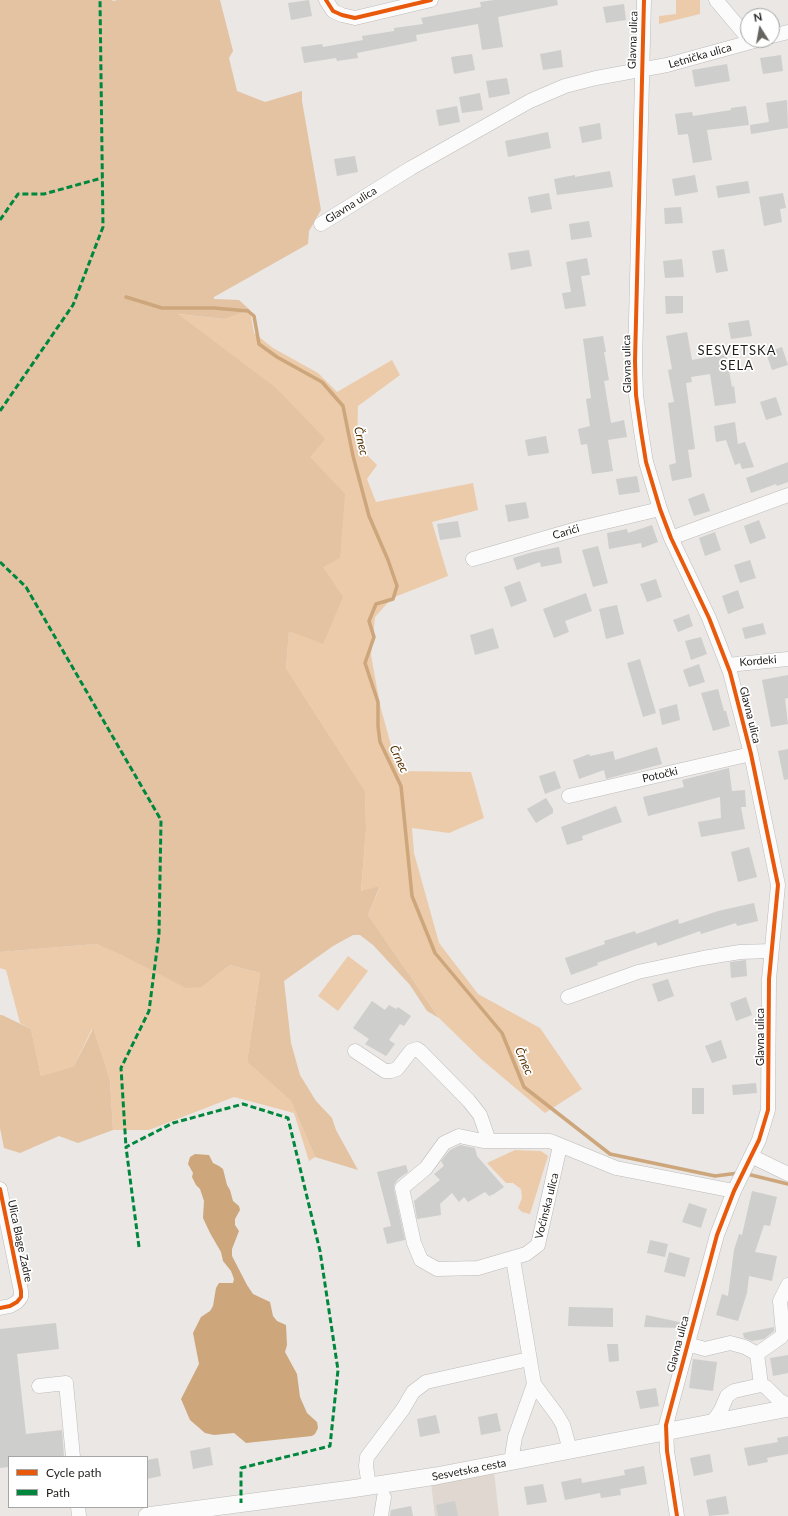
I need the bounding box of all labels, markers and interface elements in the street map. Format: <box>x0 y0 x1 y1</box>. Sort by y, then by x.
north arrow <box>740 8 780 48</box>
text: N <box>752 10 763 24</box>
street label: Glavna ulica <box>625 11 641 69</box>
street label: Letnička ulica <box>667 41 733 71</box>
street label: Glavna ulica <box>323 184 379 226</box>
street label: Glavna ulica <box>620 335 634 393</box>
district label: SESVETSKA SELA <box>698 343 776 374</box>
water label: Črnec <box>351 425 371 457</box>
street label: Carići <box>551 522 581 542</box>
street label: Kordeki <box>739 653 777 669</box>
street label: Glavna ulica <box>737 685 763 745</box>
water label: Črnec <box>386 743 412 775</box>
street label: Potočki <box>641 765 679 785</box>
street label: Glavna ulica <box>753 1008 767 1066</box>
water label: Črnec <box>512 1045 536 1077</box>
street label: Voćinska ulica <box>532 1172 562 1240</box>
street label: Ulica Blage Zadre <box>5 1199 35 1283</box>
street label: Glavna ulica <box>664 1314 692 1374</box>
legend <box>8 1456 148 1508</box>
street label: Sesvetska cesta <box>431 1456 507 1484</box>
text: Cycle path <box>46 1465 101 1480</box>
text: Path <box>46 1485 70 1500</box>

